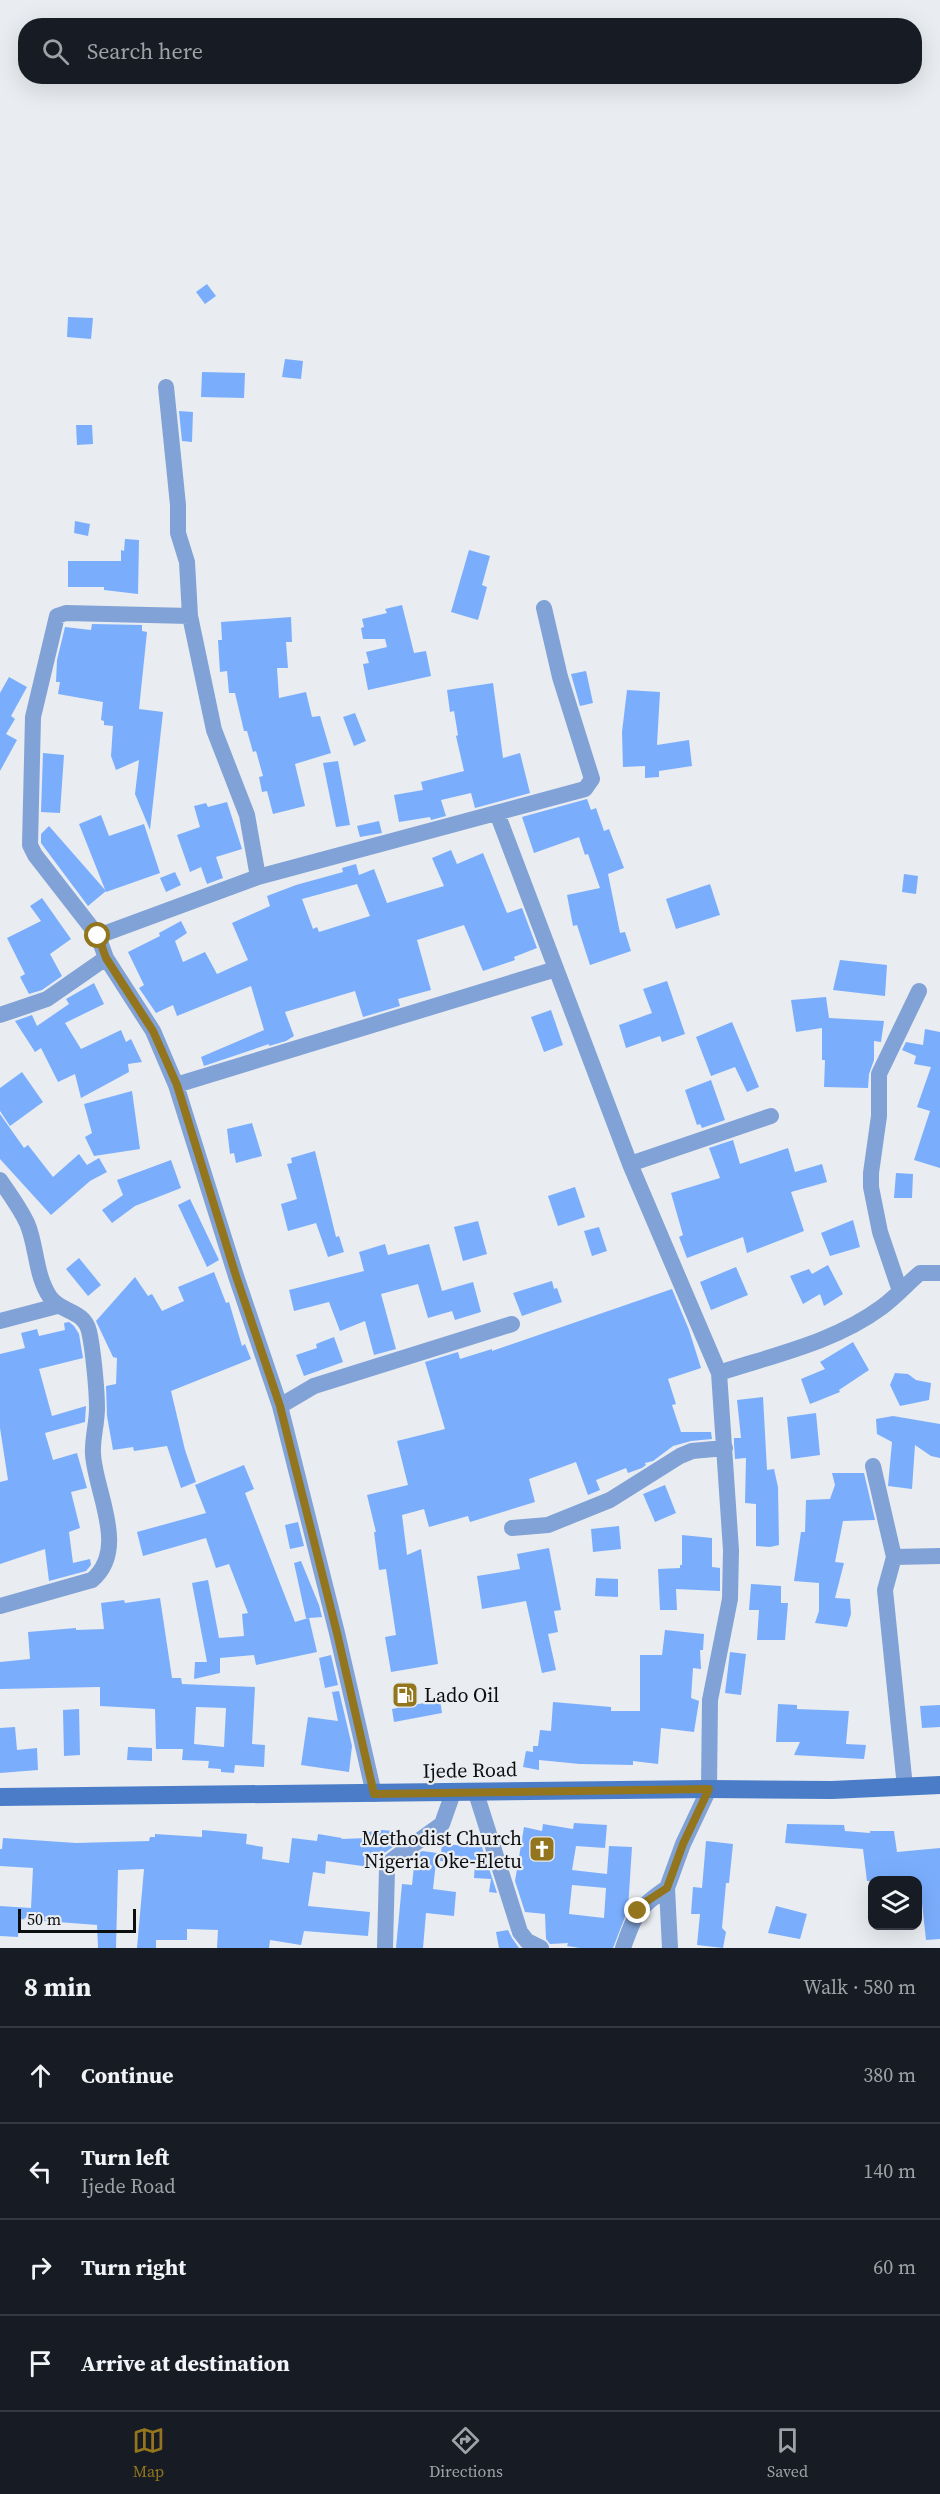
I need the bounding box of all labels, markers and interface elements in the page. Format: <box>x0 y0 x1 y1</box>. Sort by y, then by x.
search box <box>18 18 922 84</box>
icon: search <box>39 35 72 68</box>
text: Search here <box>87 36 203 66</box>
route start <box>84 922 110 948</box>
fuel station icon: Lado Oil <box>390 1680 420 1710</box>
place label: Lado Oil <box>424 1681 499 1709</box>
street label: Ijede Road <box>422 1755 518 1785</box>
place label: Methodist Church Nigeria Oke-Eletu <box>362 1824 522 1875</box>
church icon: Methodist Church Nigeria Oke-Eletu <box>527 1834 557 1864</box>
map controls <box>868 1876 922 1930</box>
button: layers <box>868 1876 922 1930</box>
route end <box>624 1897 650 1923</box>
scale bar <box>18 1906 136 1934</box>
text: 50 m <box>27 1908 61 1930</box>
text: 8 min <box>24 1969 91 2005</box>
text: Walk · 580 m <box>803 1973 916 2001</box>
icon: ahead <box>24 2059 57 2092</box>
text: Continue <box>81 2060 174 2090</box>
text: 380 m <box>863 2061 916 2089</box>
text: Turn left <box>81 2142 169 2172</box>
icon: left <box>24 2155 57 2188</box>
text: 140 m <box>863 2157 916 2185</box>
text: Ijede Road <box>81 2172 176 2200</box>
icon: right <box>24 2251 57 2284</box>
text: Turn right <box>81 2252 186 2282</box>
text: 60 m <box>873 2253 916 2281</box>
icon: arrive <box>24 2347 57 2380</box>
text: Arrive at destination <box>81 2348 290 2378</box>
tab: Map <box>132 2424 165 2482</box>
tab: Directions <box>429 2424 503 2482</box>
tab: Saved <box>767 2424 808 2482</box>

